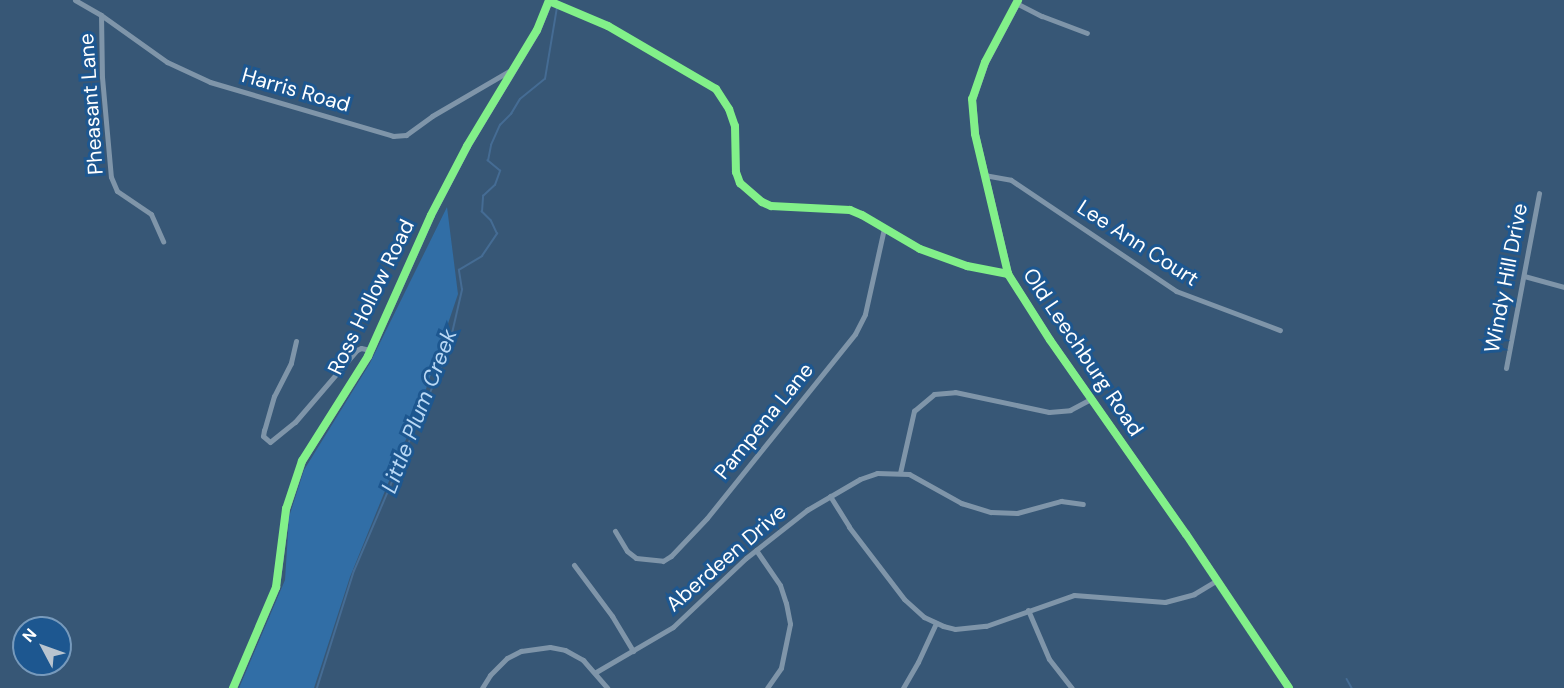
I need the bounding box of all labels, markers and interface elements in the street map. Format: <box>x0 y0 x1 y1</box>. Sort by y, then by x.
street label: Pheasant Lane <box>73 32 109 176</box>
street label: Harris Road <box>239 63 353 117</box>
street label: Lee Ann Court <box>1073 195 1203 291</box>
street label: Windy Hill Drive <box>1479 201 1533 355</box>
street label: Ross Hollow Road <box>322 215 420 379</box>
street label: Old Leechburg Road <box>1017 263 1149 441</box>
water label: Little Plum Creek <box>376 325 462 497</box>
street label: Pampena Lane <box>709 358 819 484</box>
street label: Aberdeen Drive <box>661 499 791 617</box>
north arrow <box>12 616 72 676</box>
text: N <box>18 624 41 646</box>

